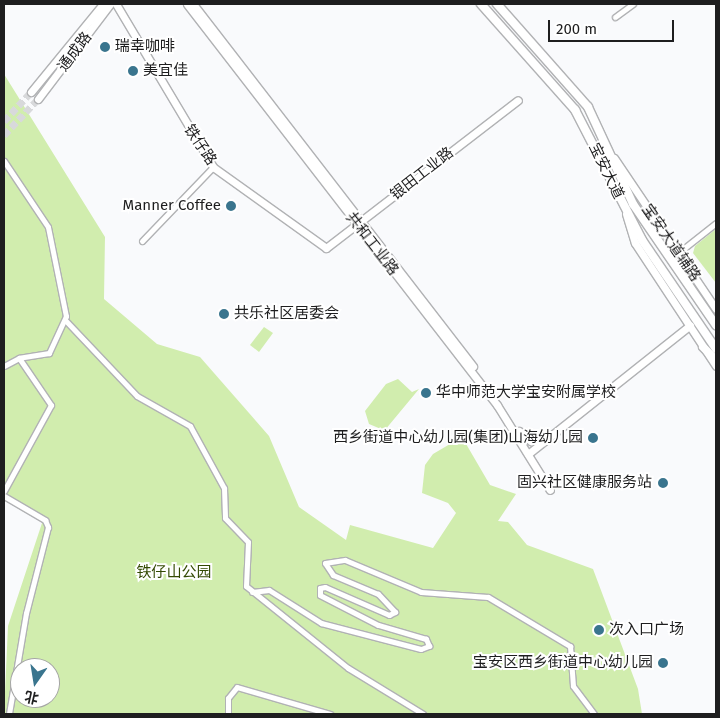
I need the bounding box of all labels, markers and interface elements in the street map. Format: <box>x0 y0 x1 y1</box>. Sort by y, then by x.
scale bar <box>550 10 676 42</box>
text: 200 m <box>556 20 597 38</box>
street label: 通成路 <box>54 29 96 75</box>
place label: 瑞幸咖啡 <box>115 38 175 56</box>
marker: 瑞幸咖啡 <box>99 41 111 53</box>
place label: 美宜佳 <box>143 62 188 80</box>
marker: 美宜佳 <box>127 65 139 77</box>
street label: 铁仔路 <box>180 121 220 169</box>
street label: 宝安大道 <box>585 140 627 202</box>
street label: 银田工业路 <box>387 144 457 204</box>
place label: Manner Coffee <box>123 197 221 215</box>
marker: Manner Coffee <box>225 200 237 212</box>
street label: 宝安大道辅路 <box>638 201 704 285</box>
street label: 共和工业路 <box>342 209 402 279</box>
place label: 共乐社区居委会 <box>234 305 339 323</box>
marker: 共乐社区居委会 <box>218 308 230 320</box>
place label: 华中师范大学宝安附属学校 <box>436 384 616 402</box>
marker: 华中师范大学宝安附属学校 <box>420 387 432 399</box>
place label: 西乡街道中心幼儿园(集团)山海幼儿园 <box>333 429 583 447</box>
marker: 西乡街道中心幼儿园(集团)山海幼儿园 <box>587 432 599 444</box>
place label: 固兴社区健康服务站 <box>517 474 652 492</box>
marker: 固兴社区健康服务站 <box>656 476 670 490</box>
park label: 铁仔山公园 <box>137 564 211 582</box>
place label: 次入口广场 <box>609 621 684 639</box>
marker: 次入口广场 <box>593 624 605 636</box>
place label: 宝安区西乡街道中心幼儿园 <box>473 654 653 672</box>
marker: 宝安区西乡街道中心幼儿园 <box>657 657 669 669</box>
north arrow <box>10 658 60 708</box>
text: 北 <box>23 687 40 707</box>

